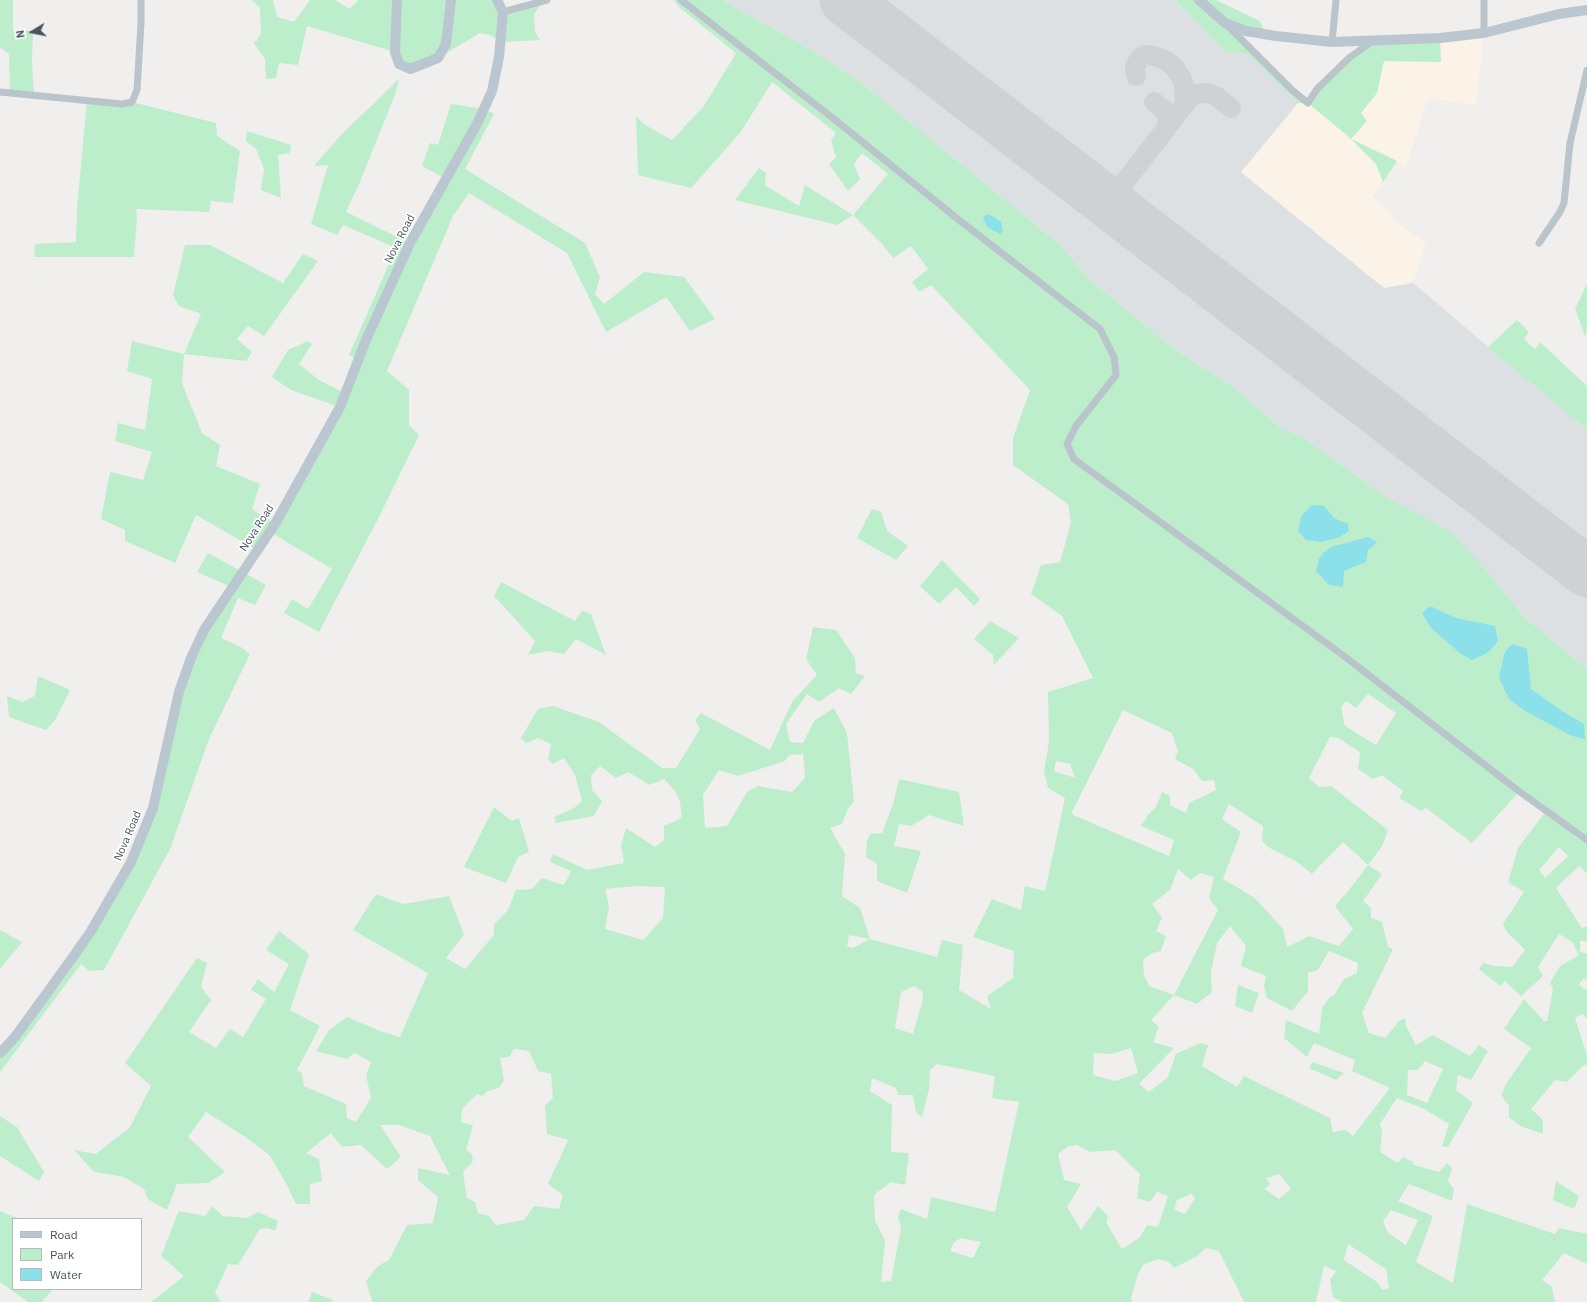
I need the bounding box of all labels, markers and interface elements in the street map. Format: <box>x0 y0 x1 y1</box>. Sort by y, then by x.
north arrow <box>12 12 52 52</box>
text: N <box>13 29 28 39</box>
street label: Nova Road <box>382 212 418 266</box>
street label: Nova Road <box>237 502 277 554</box>
street label: Nova Road <box>112 809 144 863</box>
legend <box>12 1218 142 1290</box>
text: Road <box>50 1227 78 1242</box>
text: Park <box>50 1247 74 1262</box>
text: Water <box>50 1267 82 1282</box>

